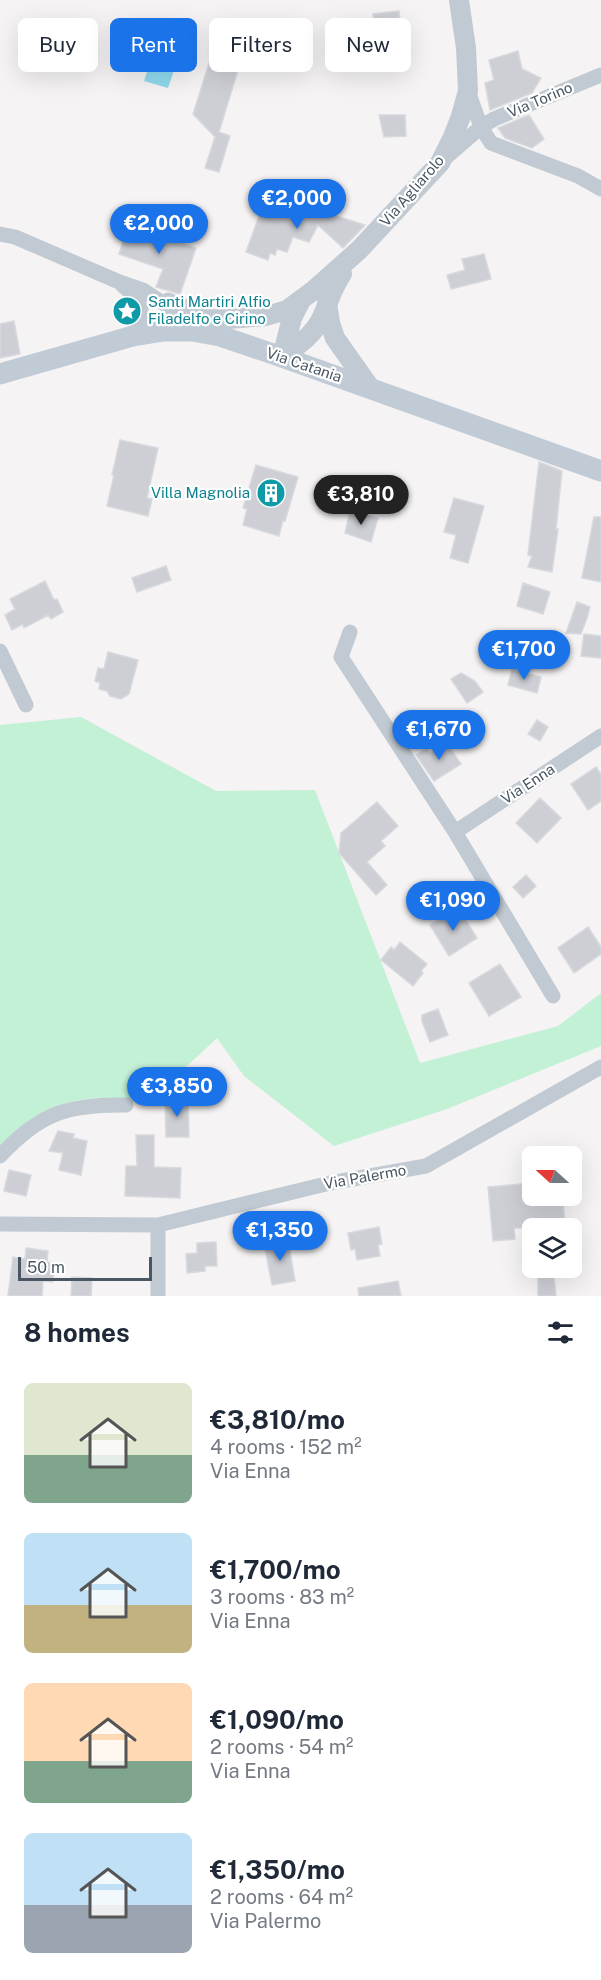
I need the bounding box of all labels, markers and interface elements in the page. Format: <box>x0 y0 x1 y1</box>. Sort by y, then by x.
chip: Buy <box>18 18 98 72</box>
chip: Rent <box>110 18 197 72</box>
chip: Filters <box>209 18 313 72</box>
chip: New <box>325 18 411 72</box>
street label: Via Torino <box>505 78 575 121</box>
street label: Via Agliarolo <box>376 152 447 230</box>
pin: €2,000 <box>248 179 346 230</box>
text: €2,000 <box>262 186 332 210</box>
pin: €2,000 <box>110 204 208 255</box>
text: €2,000 <box>124 211 194 235</box>
place label: Santi Martiri Alfio Filadelfo e Cirino <box>148 293 271 327</box>
place icon: Santi Martiri Alfio Filadelfo e Cirino <box>111 295 143 327</box>
street label: Via Catania <box>264 344 344 385</box>
pin: €3,810 <box>312 475 410 526</box>
building icon: Villa Magnolia <box>255 477 287 509</box>
text: €3,810 <box>328 482 394 506</box>
place label: Villa Magnolia <box>151 484 250 501</box>
pin: €1,700 <box>475 630 573 681</box>
text: €1,700 <box>492 637 556 661</box>
pin: €1,670 <box>390 710 488 761</box>
text: €1,670 <box>406 717 472 741</box>
street label: Via Enna <box>498 760 558 807</box>
pin: €1,090 <box>404 881 502 932</box>
text: €1,090 <box>420 888 486 912</box>
pin: €3,850 <box>128 1067 226 1118</box>
text: €3,850 <box>141 1074 213 1098</box>
north arrow <box>522 1146 582 1206</box>
map controls <box>522 1146 582 1278</box>
street label: Via Palermo <box>322 1161 407 1192</box>
pin: €1,350 <box>231 1211 329 1262</box>
text: €1,350 <box>247 1218 313 1242</box>
button: layers <box>522 1218 582 1278</box>
scale bar <box>18 1254 152 1282</box>
text: 50 m <box>27 1258 65 1277</box>
icon: filters <box>544 1316 577 1349</box>
text: 8 homes <box>24 1317 130 1348</box>
text: €3,810/mo <box>210 1404 345 1435</box>
icon: home <box>72 1407 144 1479</box>
text: 4 rooms · 152 m² <box>210 1435 362 1459</box>
text: Via Enna <box>210 1459 291 1483</box>
text: €1,700/mo <box>210 1554 341 1585</box>
icon: home <box>72 1557 144 1629</box>
text: 3 rooms · 83 m² <box>210 1585 354 1609</box>
text: Via Enna <box>210 1609 291 1633</box>
text: €1,090/mo <box>210 1704 344 1735</box>
icon: home <box>72 1707 144 1779</box>
text: 2 rooms · 54 m² <box>210 1735 353 1759</box>
text: Via Enna <box>210 1759 291 1783</box>
text: €1,350/mo <box>210 1854 345 1885</box>
icon: home <box>72 1857 144 1929</box>
text: 2 rooms · 64 m² <box>210 1885 353 1909</box>
text: Via Palermo <box>210 1909 321 1933</box>

